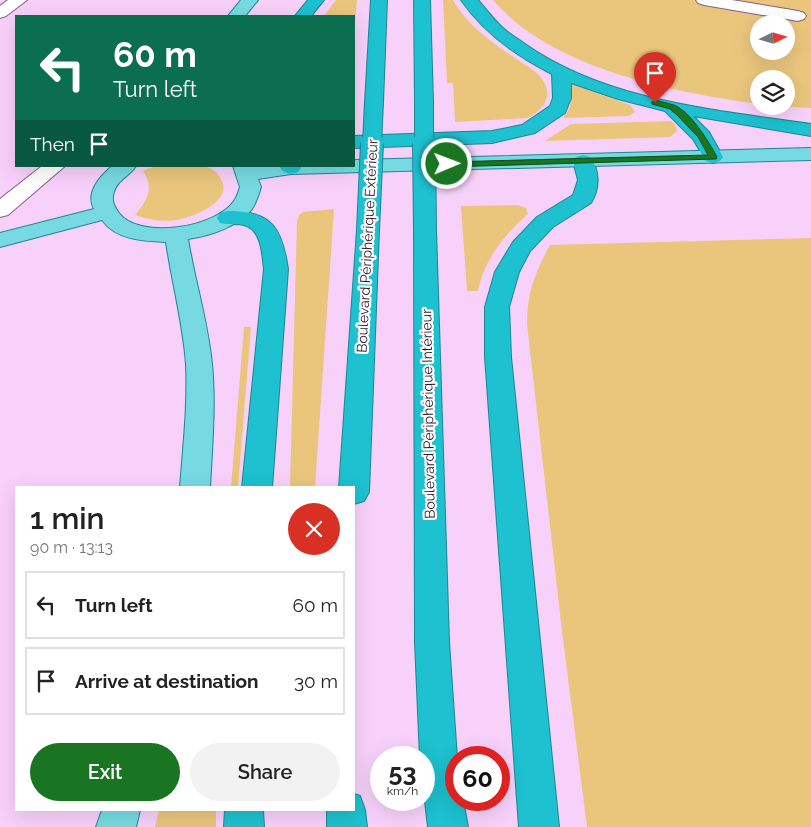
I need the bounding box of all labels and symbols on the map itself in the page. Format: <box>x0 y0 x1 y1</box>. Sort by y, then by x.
north arrow <box>750 15 795 60</box>
pin <box>634 52 676 103</box>
position arrow <box>420 137 472 189</box>
street label: Boulevard Périphérique Extérieur <box>353 139 381 353</box>
street label: Boulevard Périphérique Intérieur <box>418 309 438 519</box>
speed limit sign: 60 <box>445 746 510 811</box>

